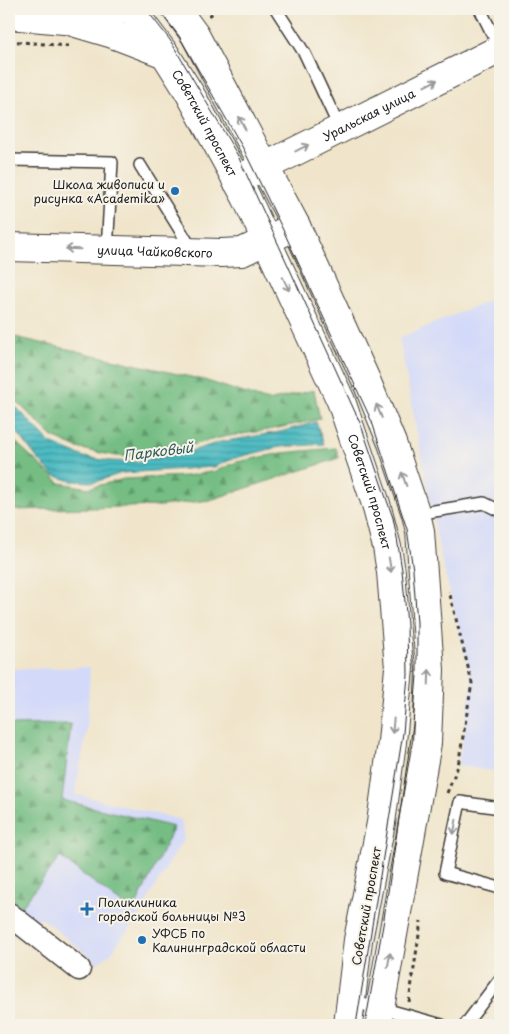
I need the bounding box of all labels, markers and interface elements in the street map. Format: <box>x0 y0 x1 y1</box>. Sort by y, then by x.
street label: Советский проспект <box>168 66 242 180</box>
one-way arrow <box>423 78 438 88</box>
street label: Уральская улица <box>320 84 418 145</box>
one-way arrow <box>236 117 246 131</box>
one-way arrow <box>295 143 310 153</box>
place label: Школа живописи и рисунка «Academika» <box>34 175 165 207</box>
marker: Школа живописи и рисунка «Academika» <box>169 185 181 197</box>
street label: улица Чайковского <box>97 240 213 262</box>
one-way arrow <box>65 245 81 254</box>
one-way arrow <box>282 277 292 292</box>
one-way arrow <box>374 404 383 419</box>
street label: Советский проспект <box>344 431 396 551</box>
water label: Парковый <box>122 436 196 466</box>
one-way arrow <box>399 471 408 487</box>
one-way arrow <box>386 556 396 572</box>
one-way arrow <box>425 669 434 685</box>
one-way arrow <box>388 718 398 734</box>
one-way arrow <box>449 818 459 834</box>
street label: Советский проспект <box>347 845 385 967</box>
place label: Поликлиника городской больницы №3 <box>98 893 246 925</box>
marker: Поликлиника городской больницы №3 <box>80 902 94 916</box>
place label: УФСБ по Калининградской области <box>152 924 306 956</box>
marker: УФСБ по Калининградской области <box>136 934 148 946</box>
one-way arrow <box>384 952 394 968</box>

